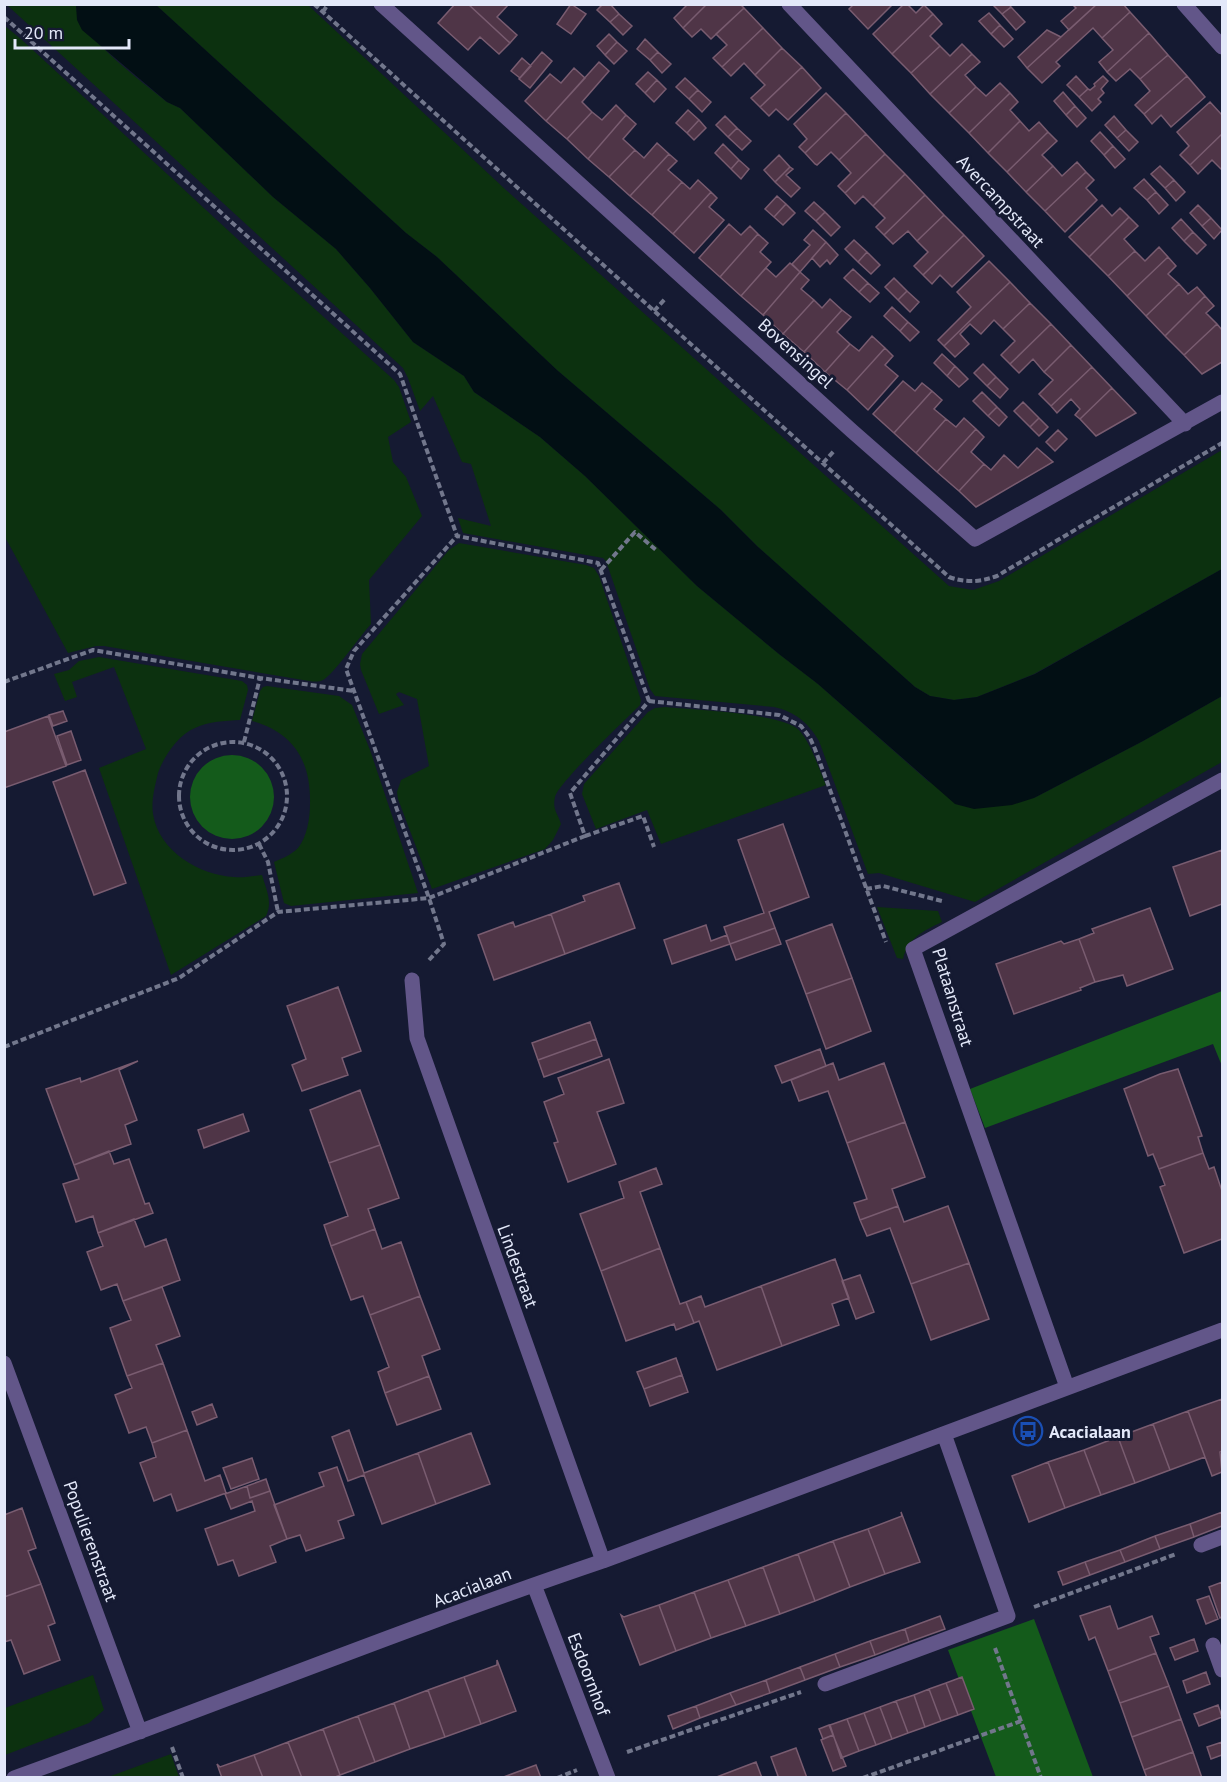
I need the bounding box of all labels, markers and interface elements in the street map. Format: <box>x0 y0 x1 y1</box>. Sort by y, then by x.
scale bar <box>15 12 129 50</box>
text: 20 m <box>24 21 63 44</box>
street label: Avercampstraat <box>952 150 1050 252</box>
street label: Bovensingel <box>753 313 839 393</box>
street label: Plataanstraat <box>927 945 979 1049</box>
street label: Lindestraat <box>492 1221 544 1311</box>
bus stop icon: Acacialaan <box>1012 1415 1044 1447</box>
place label: Acacialaan <box>1049 1420 1131 1443</box>
street label: Populierenstraat <box>59 1478 123 1604</box>
street label: Acacialaan <box>430 1562 514 1612</box>
street label: Esdoornhof <box>563 1629 616 1720</box>

